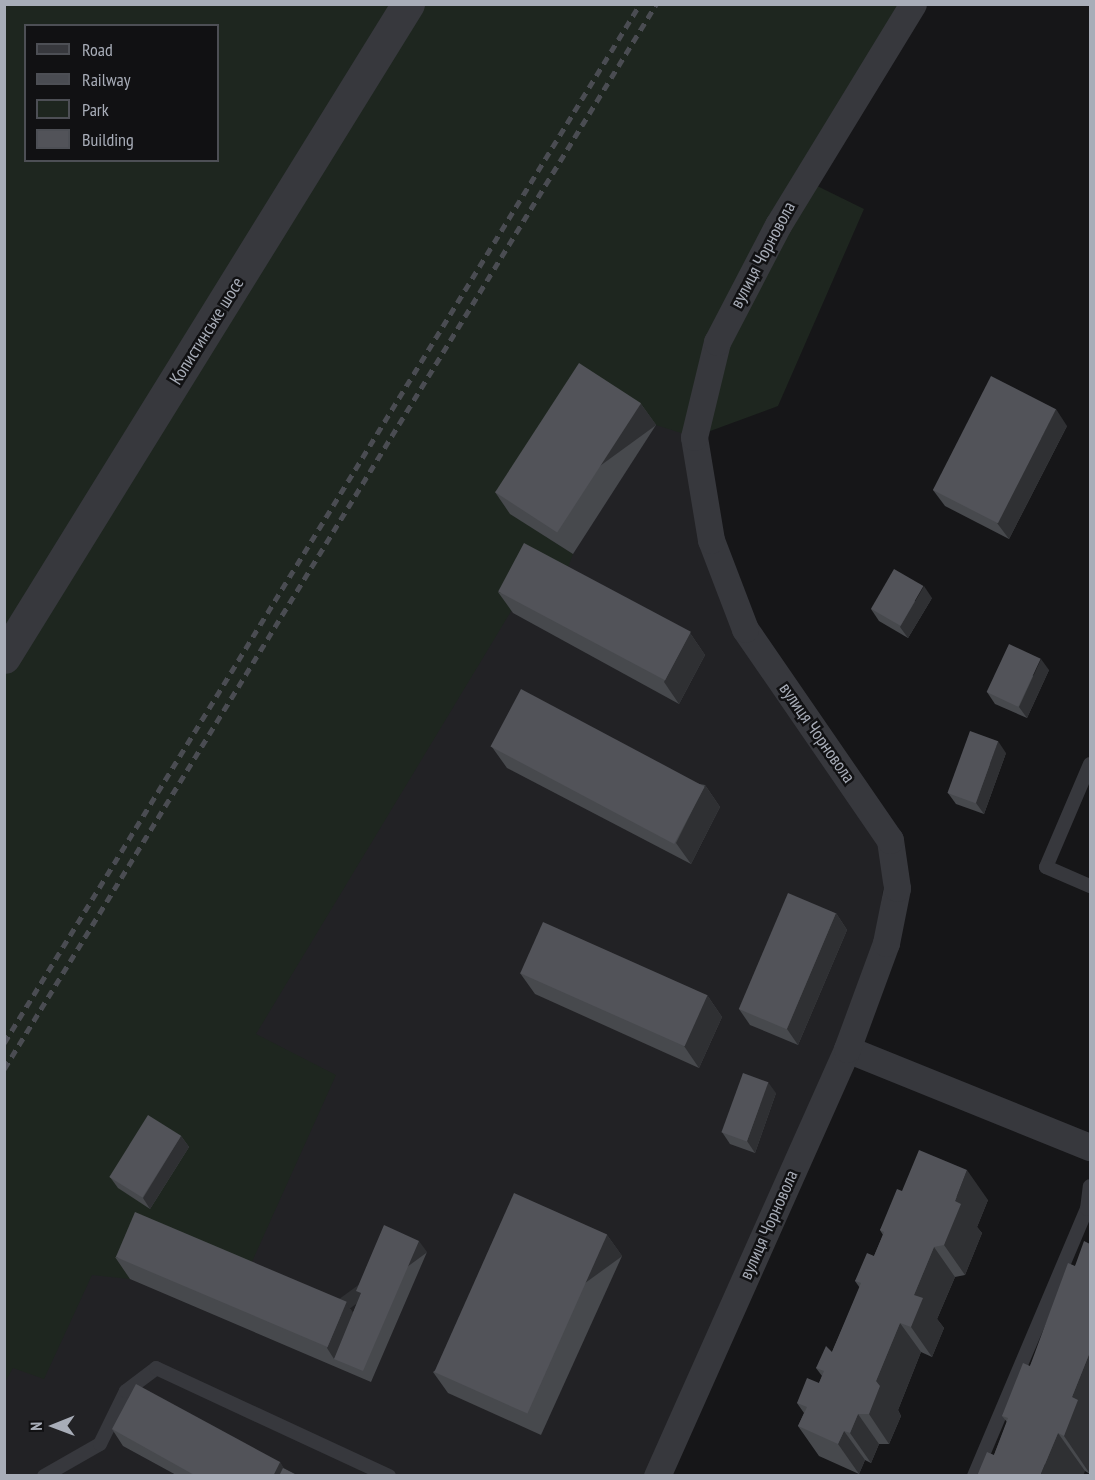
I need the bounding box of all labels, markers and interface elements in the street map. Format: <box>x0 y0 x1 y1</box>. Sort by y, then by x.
legend <box>24 24 219 162</box>
text: Road <box>82 38 113 61</box>
text: Railway <box>82 68 131 91</box>
text: Park <box>82 98 109 121</box>
text: Building <box>82 128 134 151</box>
street label: вулиця Чорновола <box>726 198 800 312</box>
street label: Копистинське шосе <box>165 273 249 389</box>
street label: вулиця Чорновола <box>775 679 859 787</box>
street label: вулиця Чорновола <box>735 1167 803 1283</box>
north arrow <box>24 1396 84 1456</box>
text: N <box>26 1422 46 1431</box>

